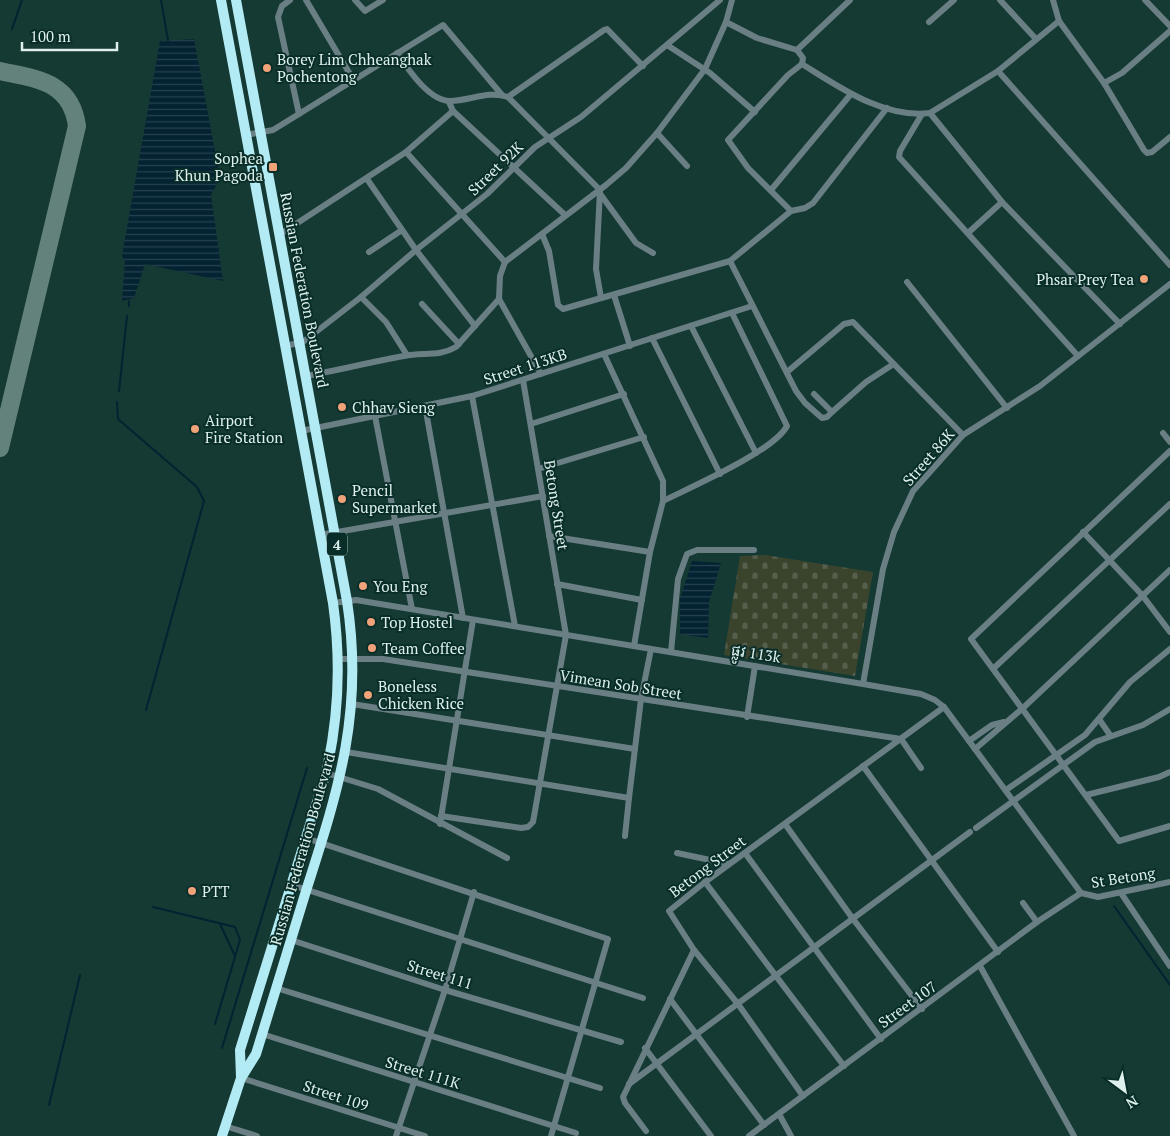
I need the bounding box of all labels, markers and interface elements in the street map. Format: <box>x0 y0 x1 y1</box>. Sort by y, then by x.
scale bar <box>22 20 118 52</box>
text: 100 m <box>30 26 71 46</box>
place label: Borey Lim Chheanghak Pochentong <box>277 49 432 86</box>
marker: Borey Lim Chheanghak Pochentong <box>261 62 273 74</box>
street label: Street 92K <box>463 137 527 199</box>
place label: Sophea Khun Pagoda <box>175 148 263 185</box>
marker: Sophea Khun Pagoda <box>267 161 279 173</box>
street label: Russian Federation Boulevard <box>276 191 334 389</box>
place label: Phsar Prey Tea <box>1036 269 1134 289</box>
marker: Phsar Prey Tea <box>1138 273 1150 285</box>
street label: Street 113KB <box>481 343 569 389</box>
place label: Chhav Sieng <box>352 397 436 417</box>
marker: Chhav Sieng <box>336 401 348 413</box>
place label: Airport Fire Station <box>205 410 283 447</box>
marker: Airport Fire Station <box>189 423 201 435</box>
street label: Street 86K <box>898 424 958 490</box>
street label: Betong Street <box>540 458 574 552</box>
place label: Pencil Supermarket <box>352 480 438 517</box>
marker: Pencil Supermarket <box>336 493 348 505</box>
road number: 4 <box>327 532 347 556</box>
place label: You Eng <box>373 576 428 596</box>
marker: You Eng <box>357 580 369 592</box>
place label: Top Hostel <box>381 612 453 632</box>
marker: Top Hostel <box>365 616 377 628</box>
place label: Team Coffee <box>382 638 465 658</box>
street label: ផ្លូវ 113k <box>729 639 782 671</box>
marker: Team Coffee <box>366 642 378 654</box>
street label: Vimean Sob Street <box>558 664 684 704</box>
place label: Boneless Chicken Rice <box>378 676 464 713</box>
marker: Boneless Chicken Rice <box>362 689 374 701</box>
street label: Russian Federation Boulevard <box>265 751 339 947</box>
street label: Betong Street <box>665 830 750 901</box>
street label: St Betong <box>1089 862 1158 892</box>
place label: PTT <box>202 881 230 901</box>
marker: PTT <box>186 885 198 897</box>
street label: Street 111 <box>405 955 475 993</box>
street label: Street 107 <box>874 976 940 1032</box>
street label: Street 111K <box>383 1051 463 1093</box>
north arrow <box>1100 1066 1150 1116</box>
street label: Street 109 <box>301 1075 371 1115</box>
text: N <box>1122 1092 1142 1114</box>

